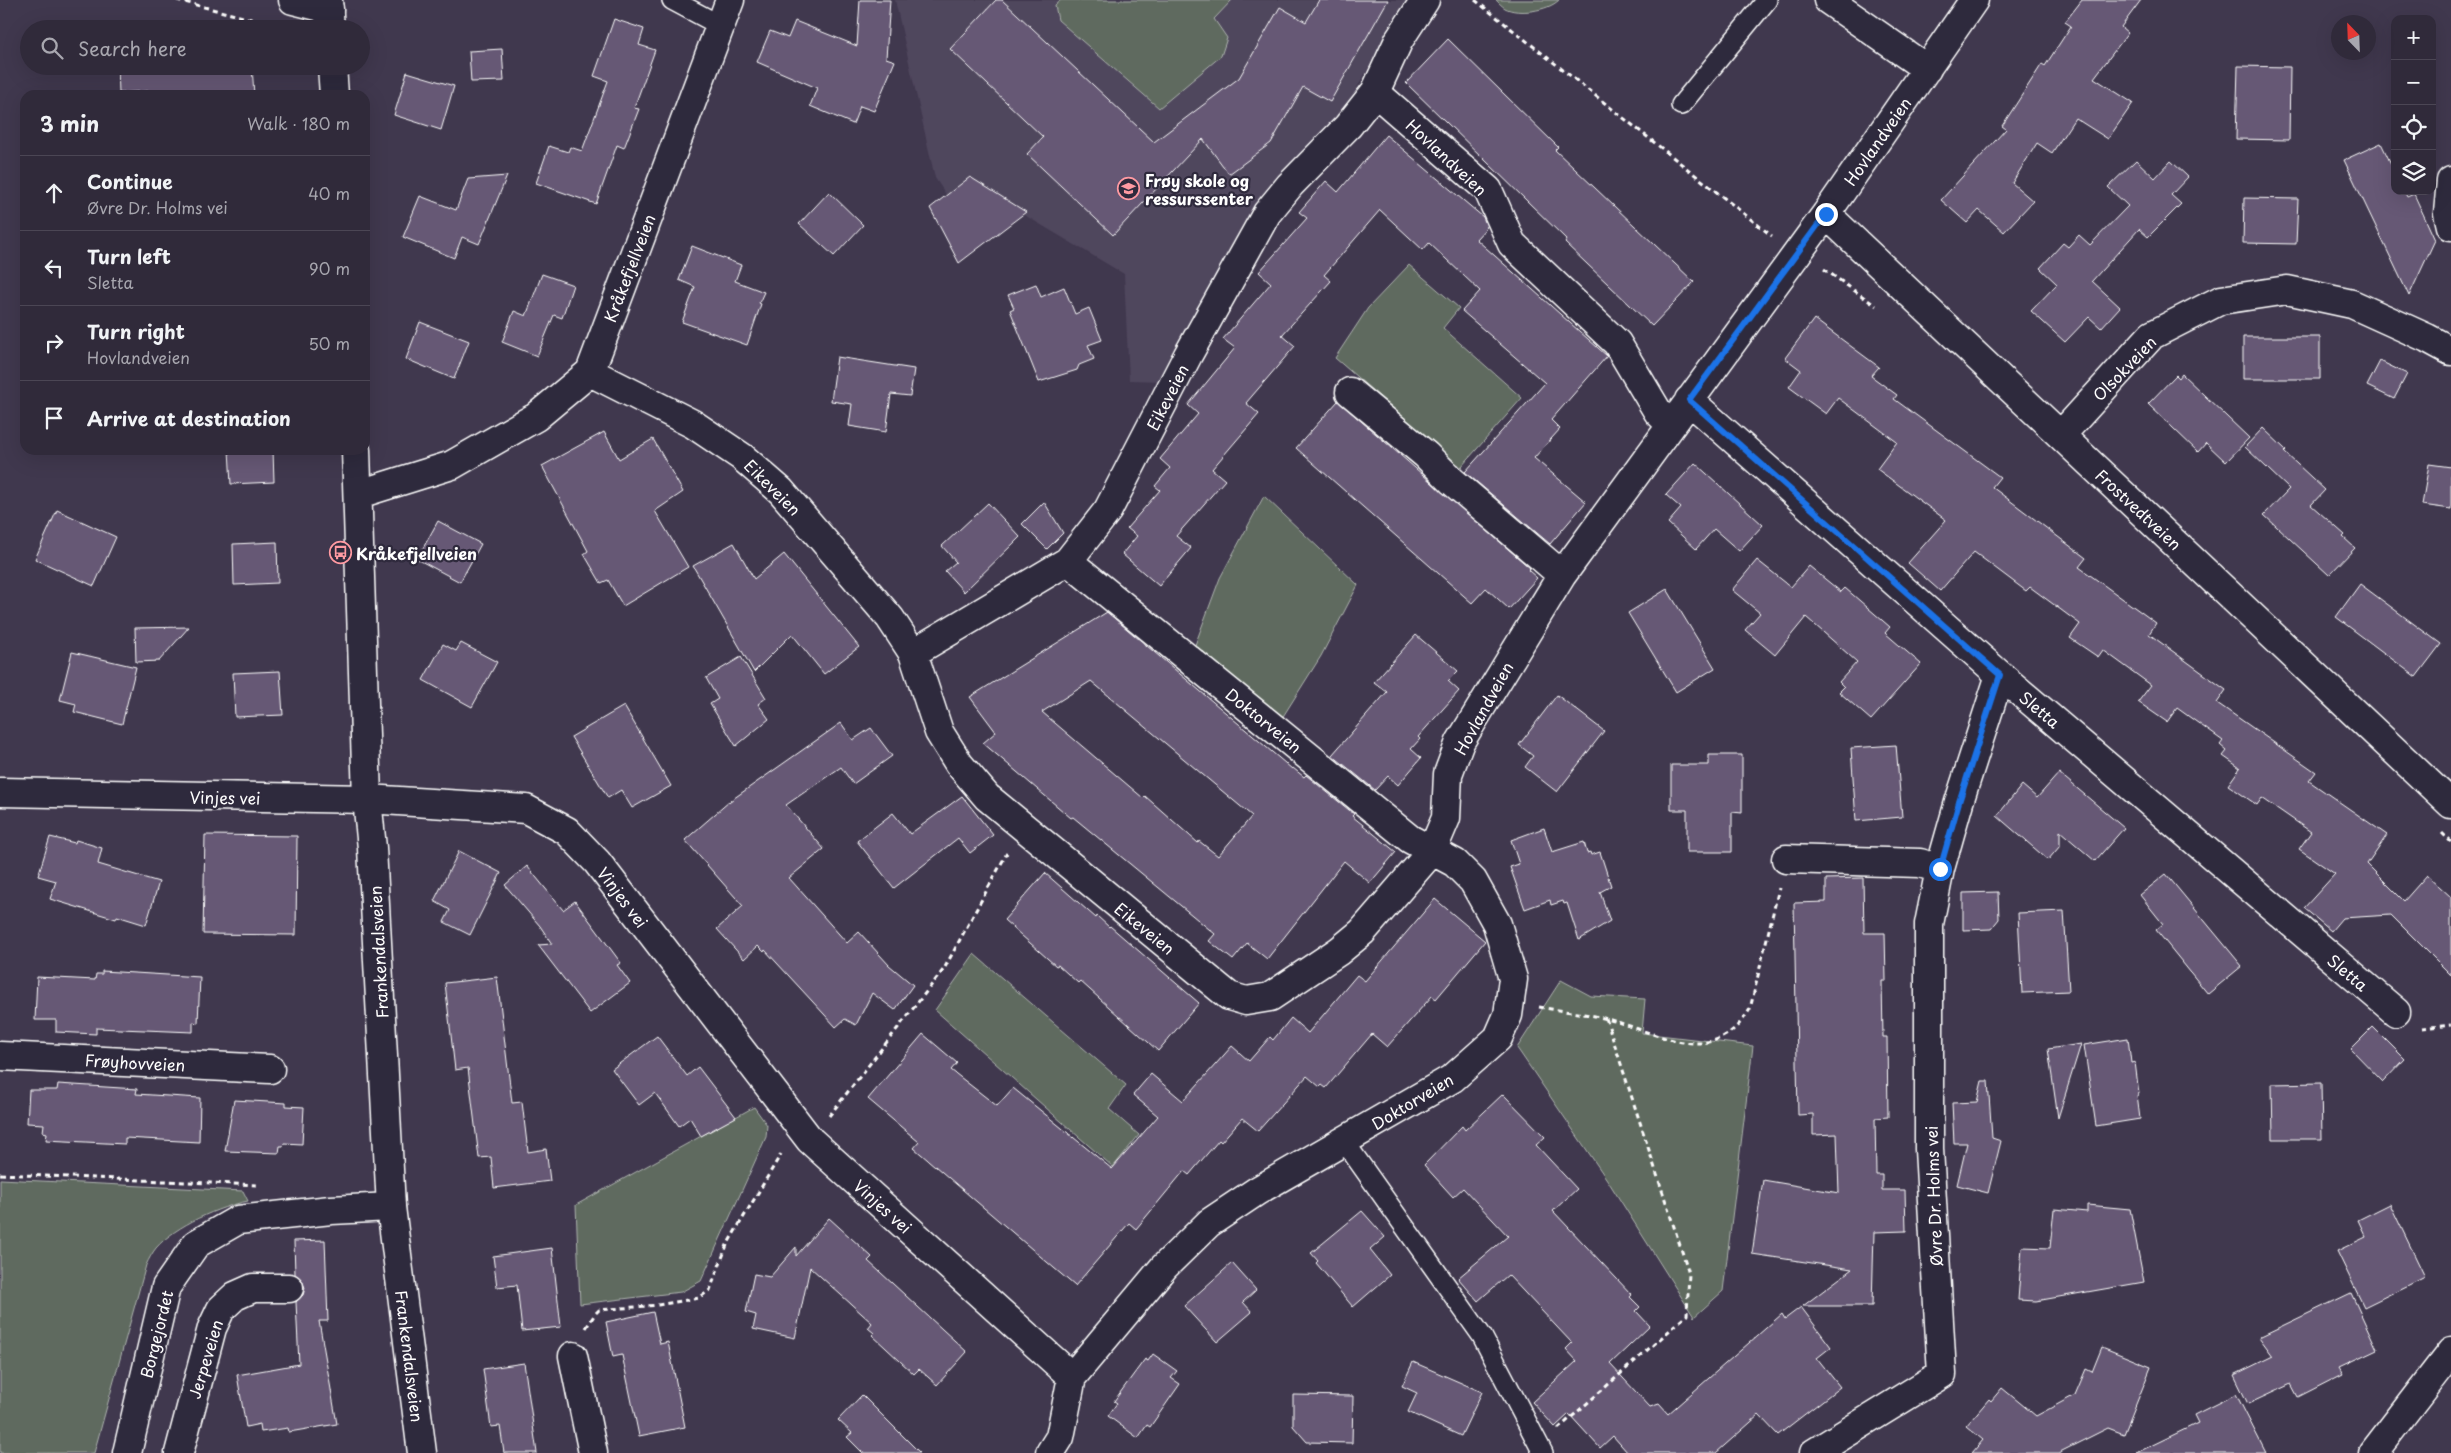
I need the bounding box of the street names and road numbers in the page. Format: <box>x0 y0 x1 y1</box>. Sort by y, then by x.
street label: Hovlandveien <box>1838 92 1916 190</box>
street label: Hovlandveien <box>1401 113 1493 201</box>
street label: Kråkefjellveien <box>597 211 661 325</box>
street label: Olsokveien <box>2087 330 2161 406</box>
street label: Eikeveien <box>1140 360 1194 434</box>
street label: Eikeveien <box>739 453 807 521</box>
street label: Frostvedtveien <box>2091 463 2187 555</box>
street label: Hovlandveien <box>1448 657 1518 759</box>
street label: Doktorveien <box>1221 682 1307 758</box>
street label: Sletta <box>2015 685 2066 733</box>
street label: Vinjes vei <box>189 784 261 810</box>
street label: Vinjes vei <box>592 861 654 933</box>
street label: Frankendalsveien <box>363 885 393 1019</box>
street label: Eikeveien <box>1110 896 1180 960</box>
street label: Sletta <box>2323 948 2374 996</box>
street label: Frøyhovveien <box>84 1047 186 1077</box>
street label: Doktorveien <box>1366 1067 1458 1135</box>
street label: Øvre Dr. Holms vei <box>1919 1125 1947 1267</box>
street label: Vinjes vei <box>849 1173 917 1239</box>
street label: Borgejordet <box>133 1287 179 1381</box>
street label: Frankendalsveien <box>390 1289 430 1423</box>
street label: Jerpeveien <box>182 1317 228 1401</box>

